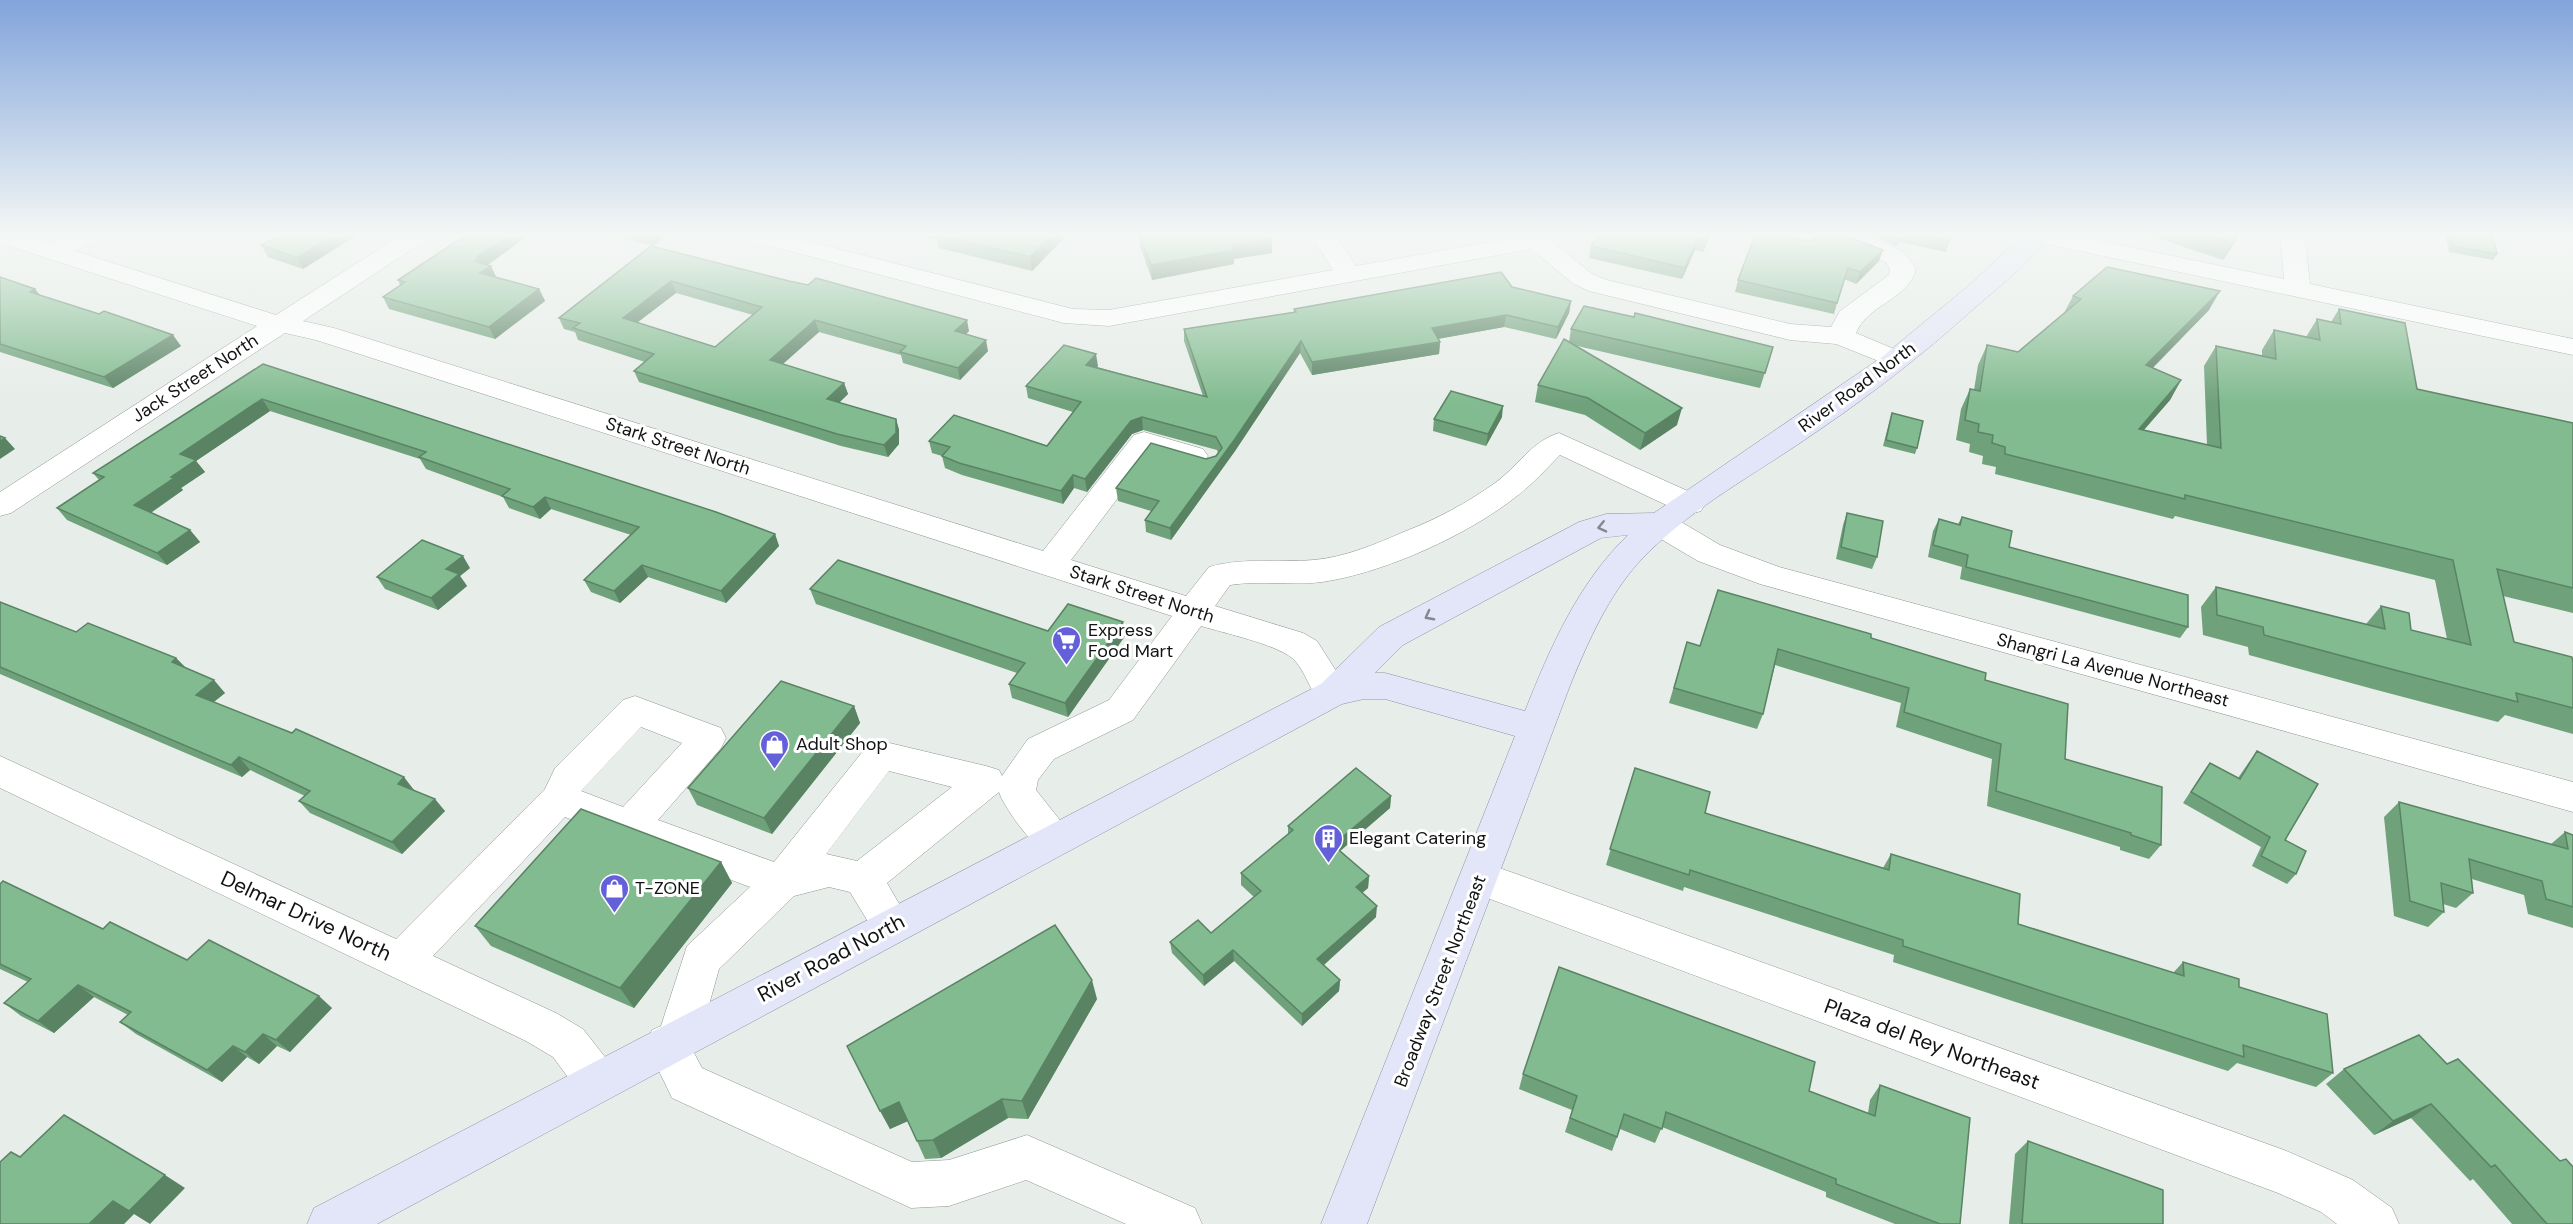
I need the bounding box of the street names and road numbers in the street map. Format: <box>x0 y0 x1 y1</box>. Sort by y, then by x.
street label: Jack Street North <box>127 328 263 428</box>
street label: River Road North <box>1793 336 1921 438</box>
street label: Stark Street North <box>603 411 753 481</box>
street label: Stark Street North <box>1067 559 1217 629</box>
street label: Shangri La Avenue Northeast <box>1994 627 2232 713</box>
street label: Delmar Drive North <box>216 864 396 968</box>
street label: Broadway Street Northeast <box>1388 872 1492 1090</box>
street label: River Road North <box>753 907 909 1009</box>
street label: Plaza del Rey Northeast <box>1820 992 2044 1096</box>

